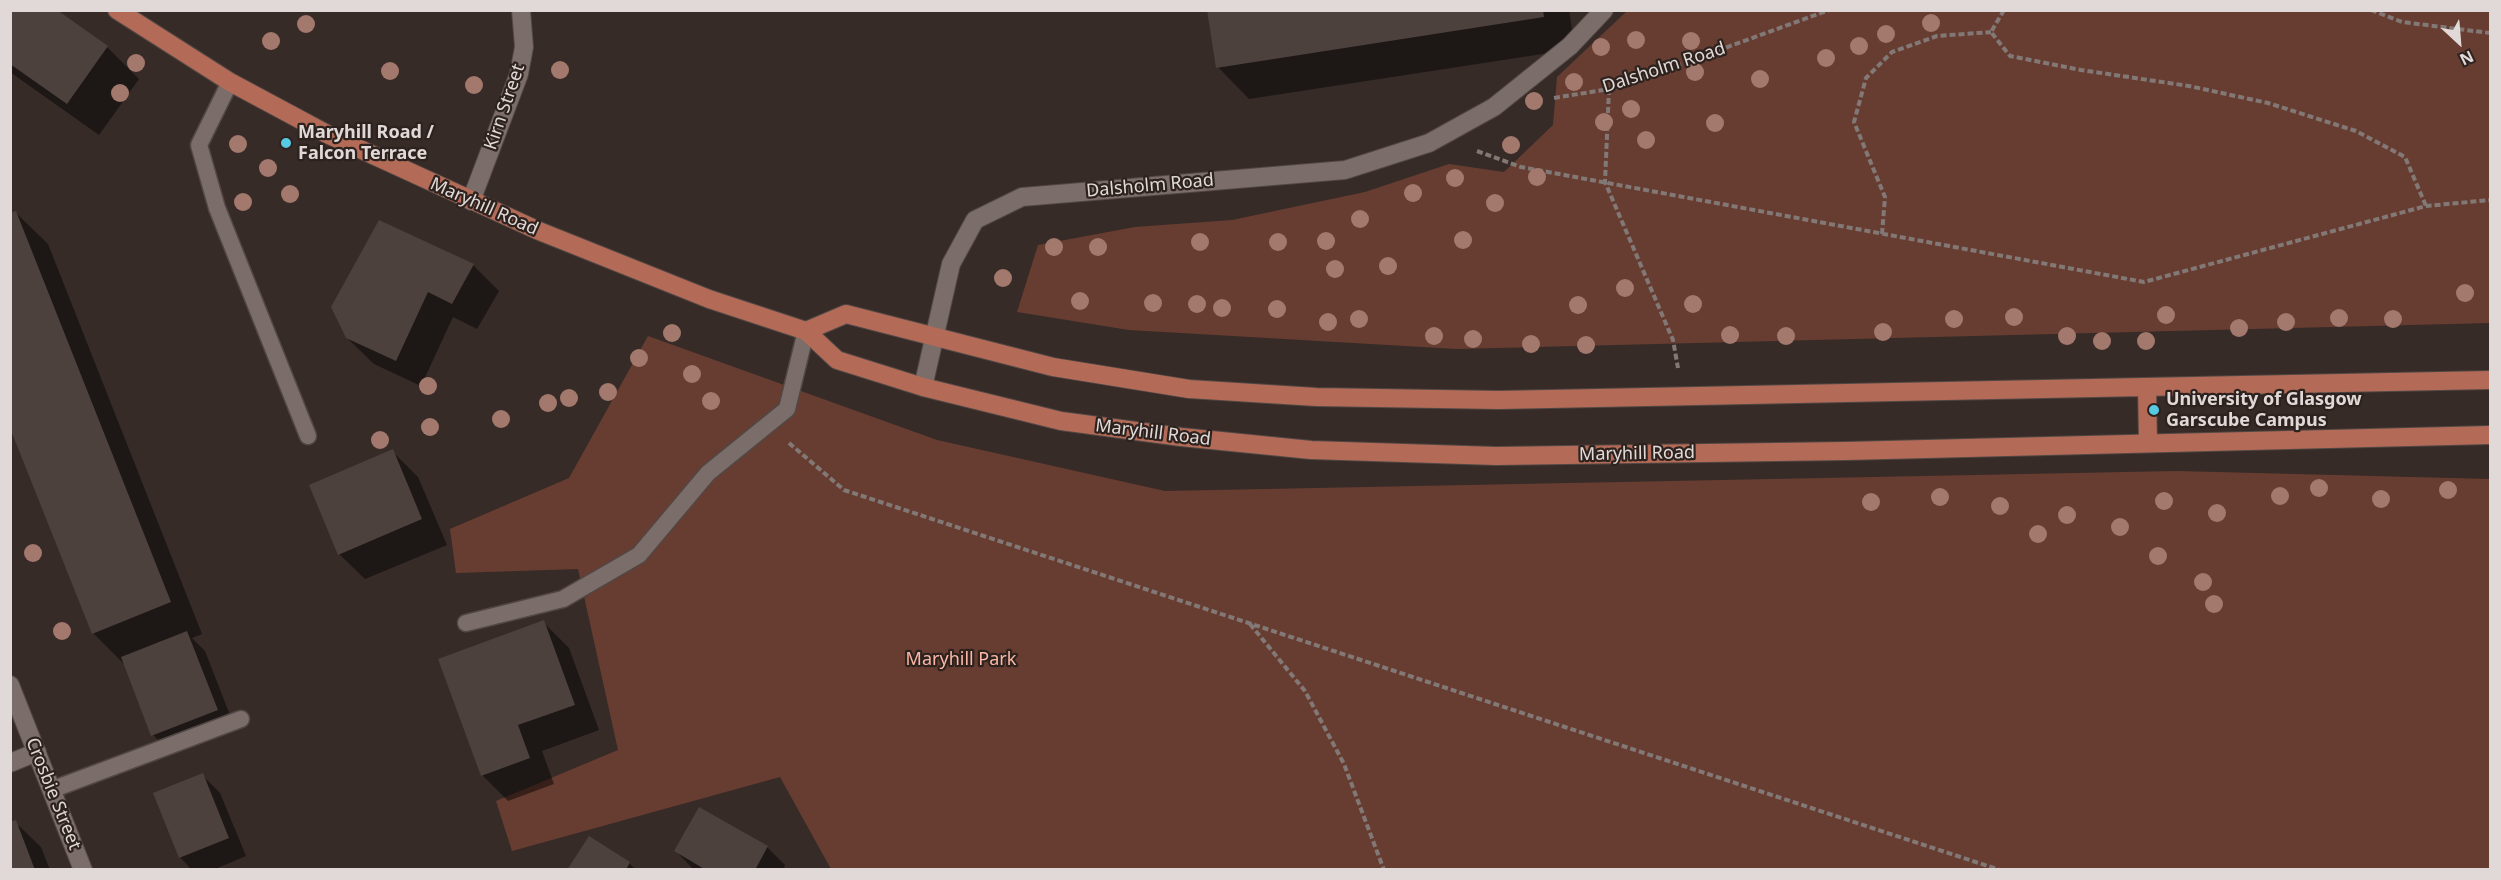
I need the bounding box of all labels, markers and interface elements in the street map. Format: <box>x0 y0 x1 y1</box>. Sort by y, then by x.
north arrow <box>2429 12 2489 72</box>
street label: Dalsholm Road <box>1600 38 1728 98</box>
text: N <box>2456 45 2478 71</box>
street label: Kirn Street <box>480 61 530 153</box>
place label: Maryhill Road / Falcon Terrace <box>298 122 434 164</box>
marker: Maryhill Road / Falcon Terrace <box>279 136 293 150</box>
street label: Dalsholm Road <box>1085 170 1215 202</box>
street label: Maryhill Road <box>427 174 541 240</box>
place label: University of Glasgow Garscube Campus <box>2166 389 2362 432</box>
marker: University of Glasgow Garscube Campus <box>2147 403 2161 417</box>
street label: Maryhill Road <box>1094 415 1212 451</box>
street label: Maryhill Road <box>1579 442 1695 466</box>
park label: Maryhill Park <box>906 649 1016 671</box>
street label: Crosbie Street <box>21 735 85 853</box>

